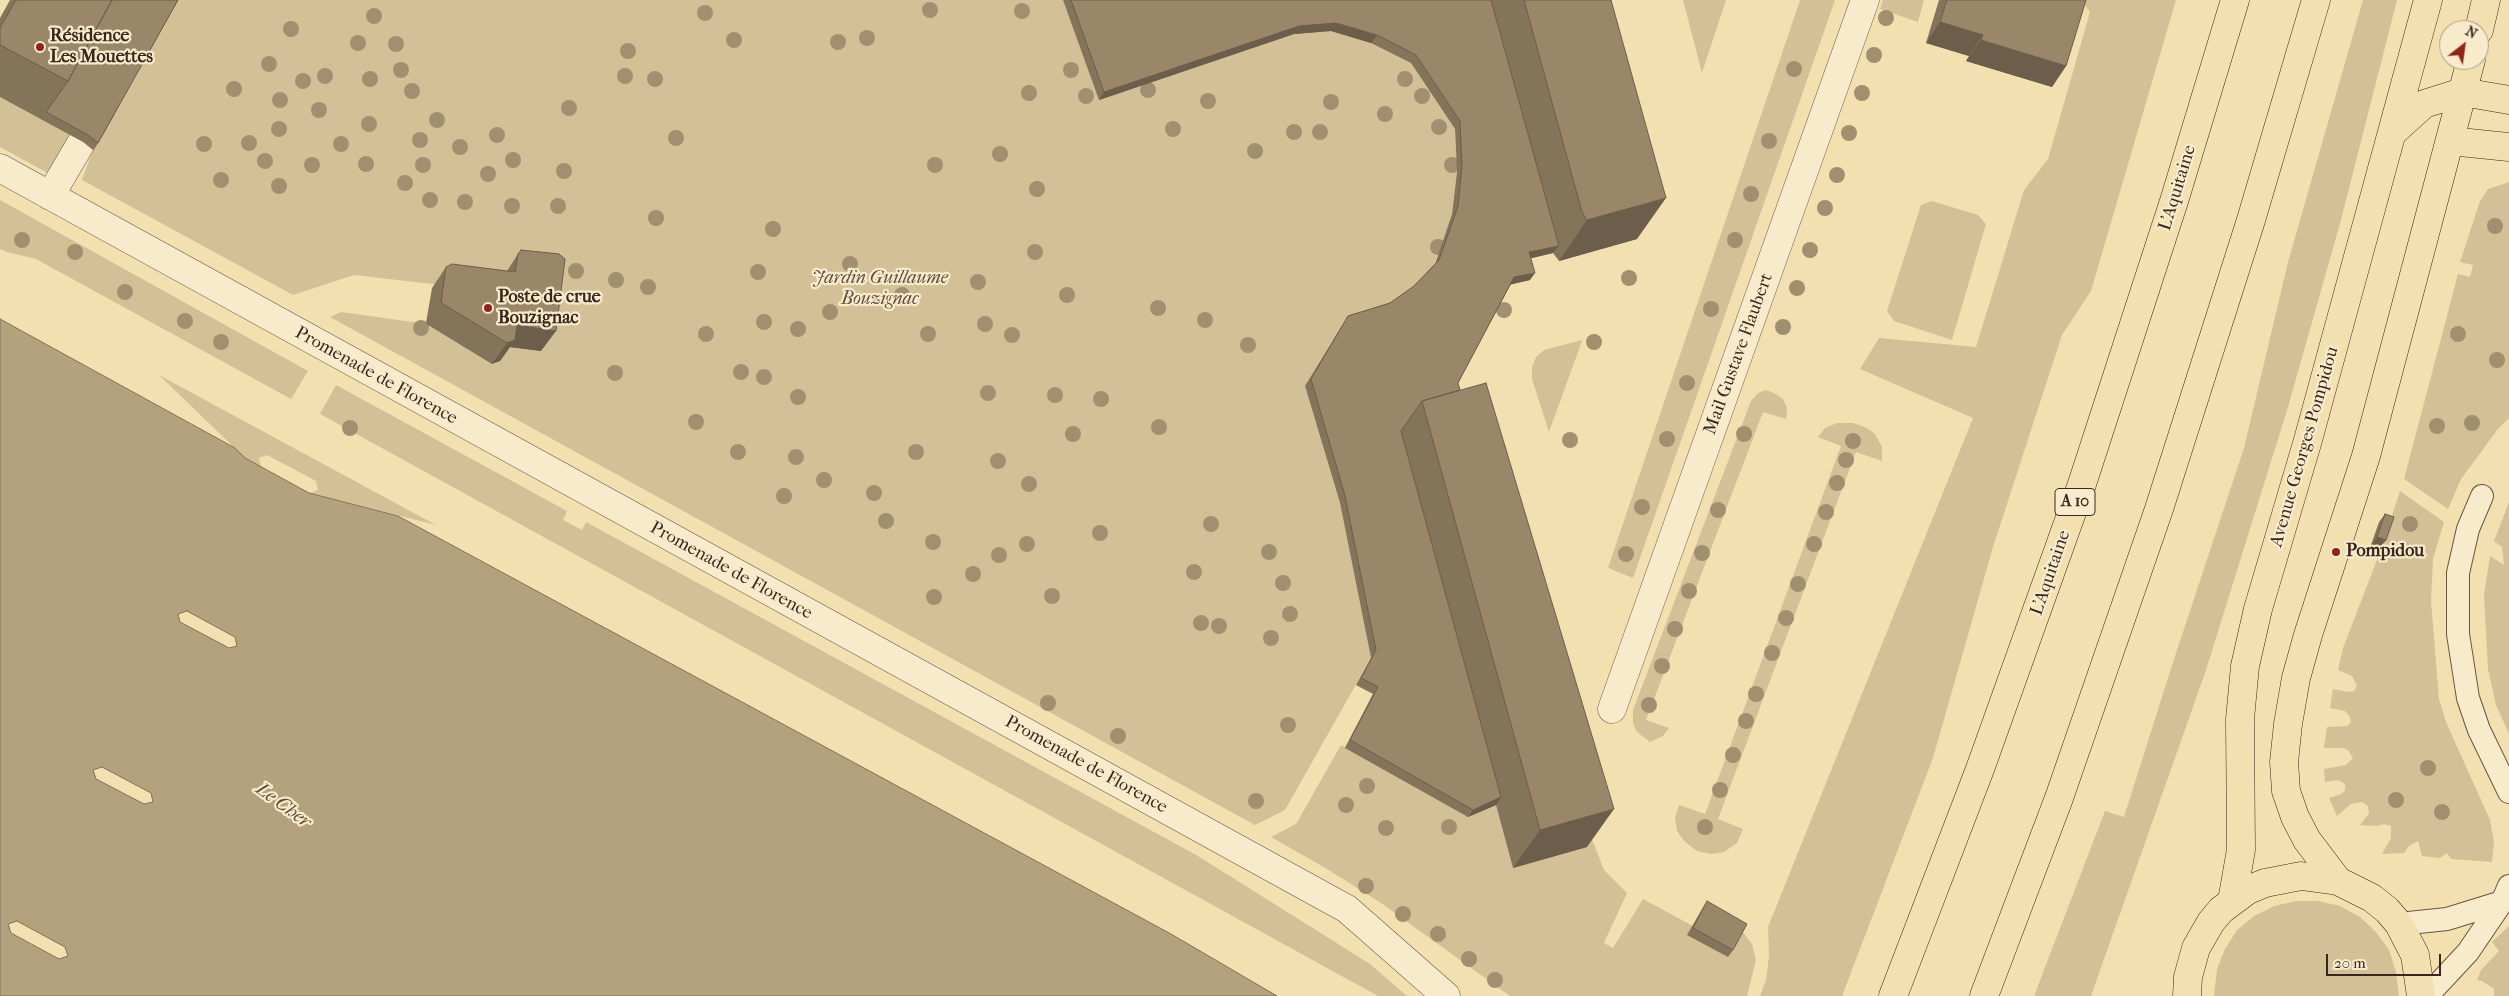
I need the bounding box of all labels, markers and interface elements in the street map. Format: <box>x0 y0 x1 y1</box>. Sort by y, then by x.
north arrow <box>2439 20 2489 70</box>
text: N <box>2462 22 2480 42</box>
place label: Résidence Les Mouettes <box>50 26 153 68</box>
marker: Résidence Les Mouettes <box>34 41 46 53</box>
street label: L'Aquitaine <box>2155 143 2201 233</box>
park label: Jardin Guillaume Bouzignac <box>812 268 948 310</box>
street label: Mail Gustave Flaubert <box>1700 270 1778 438</box>
place label: Poste de crue Bouzignac <box>498 287 601 330</box>
marker: Poste de crue Bouzignac <box>482 302 494 314</box>
street label: Promenade de Florence <box>291 322 461 430</box>
street label: Avenue Georges Pompidou <box>2266 344 2344 550</box>
road number: A 10 <box>2055 488 2095 516</box>
street label: Promenade de Florence <box>646 517 816 625</box>
street label: L'Aquitaine <box>2026 528 2076 618</box>
place label: Pompidou <box>2346 541 2424 563</box>
marker: Pompidou <box>2330 546 2342 558</box>
street label: Promenade de Florence <box>1001 711 1171 819</box>
water label: Le Cher <box>251 778 315 834</box>
scale bar <box>2329 944 2444 976</box>
text: 20 m <box>2334 954 2366 972</box>

